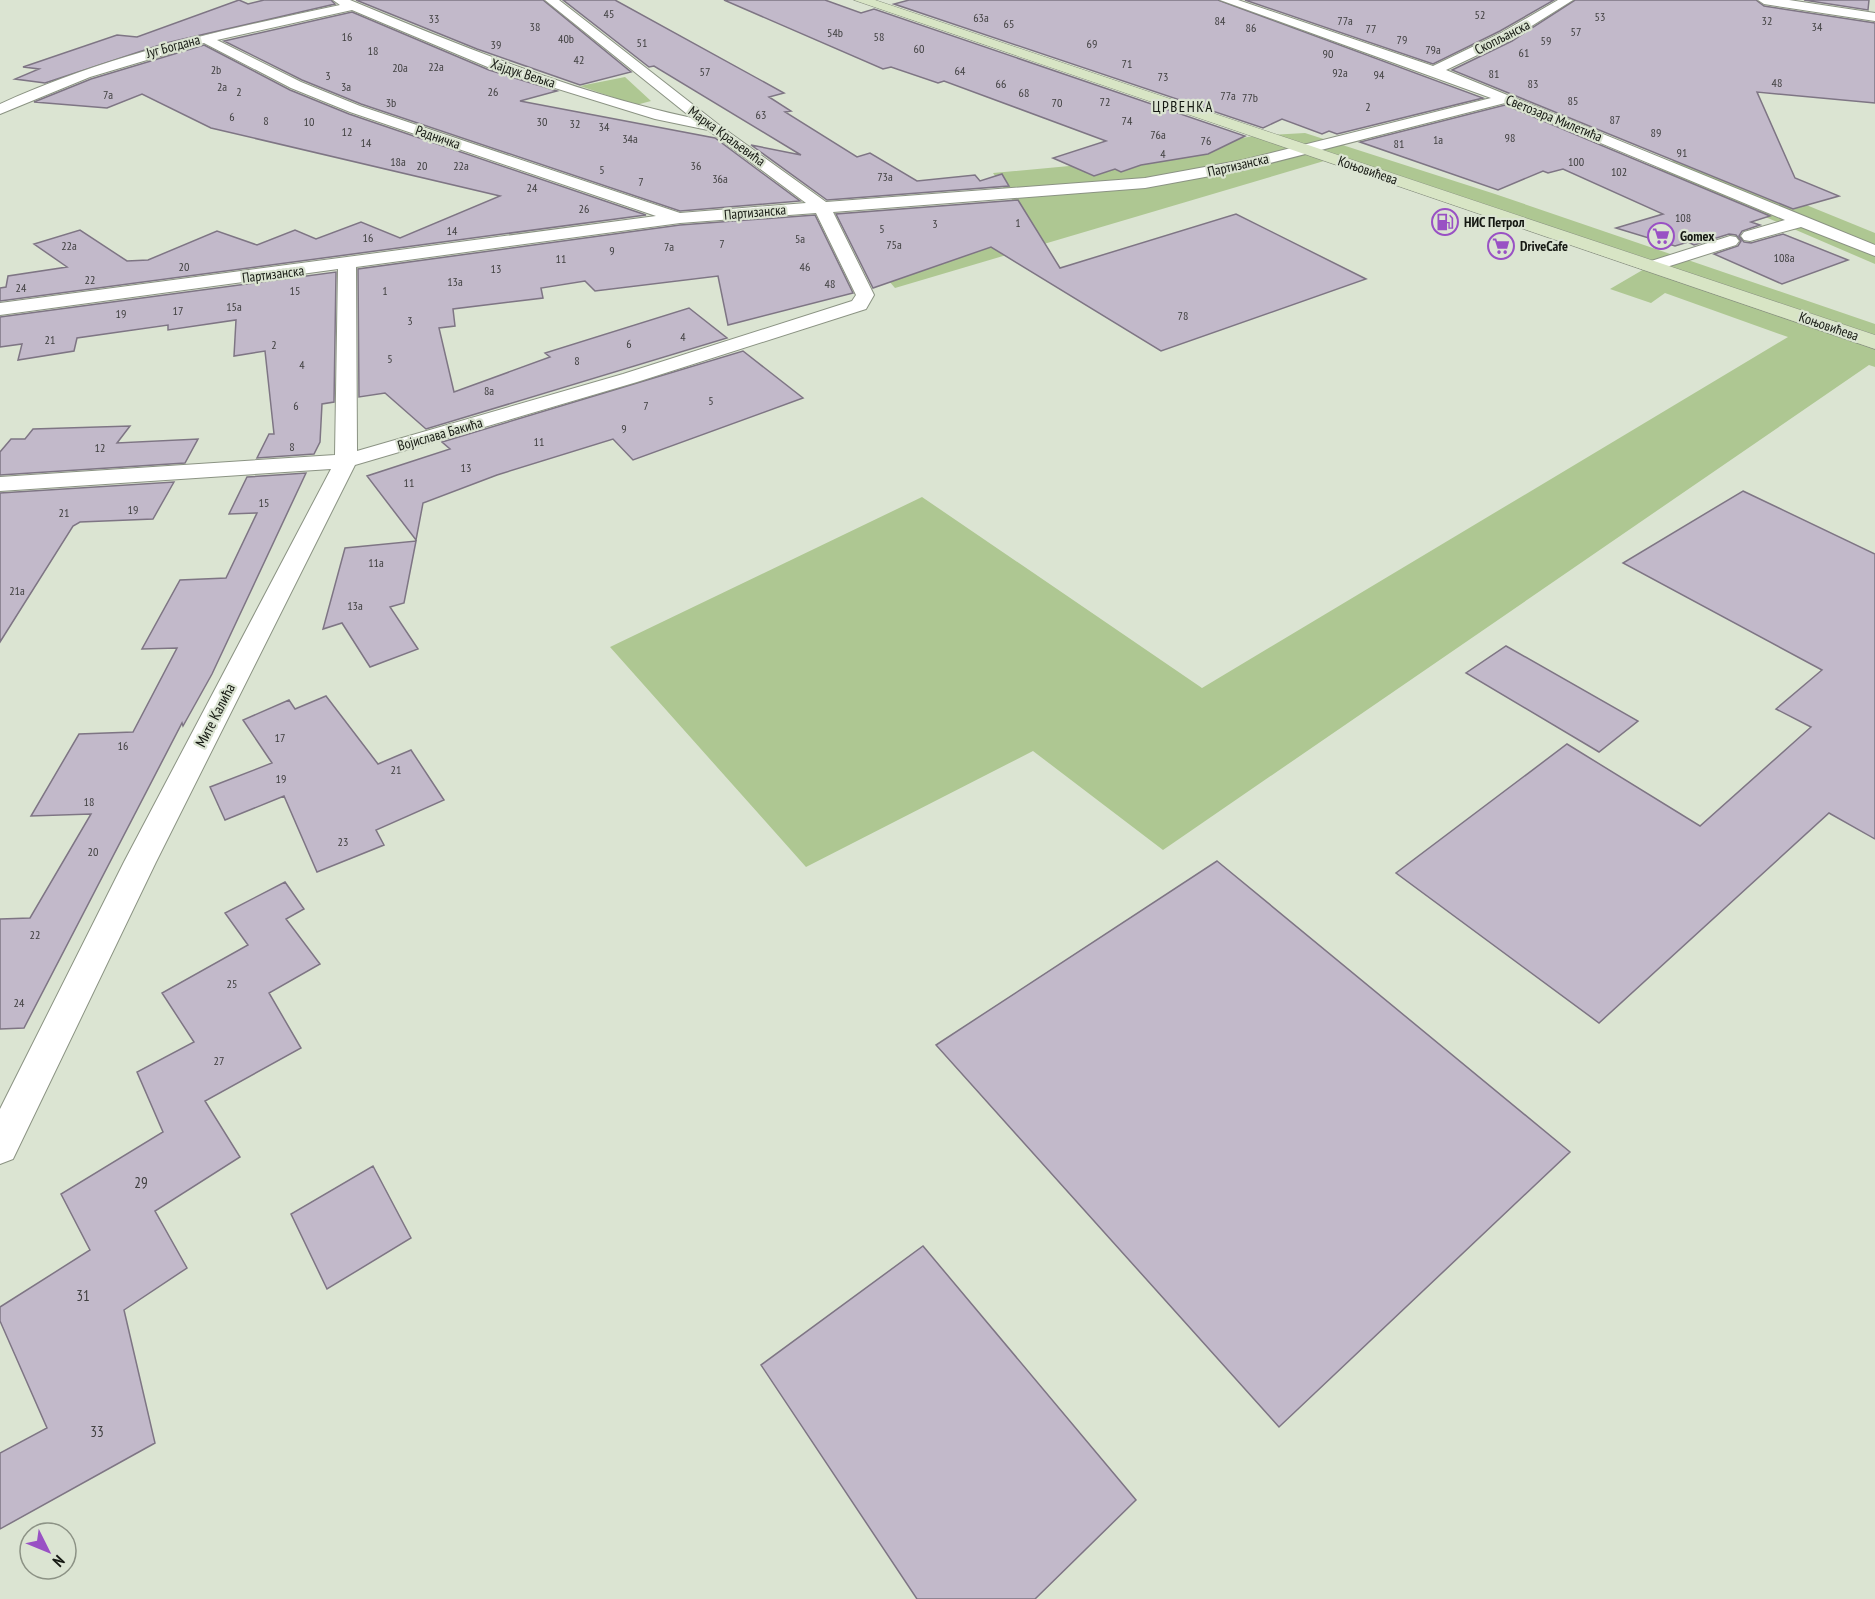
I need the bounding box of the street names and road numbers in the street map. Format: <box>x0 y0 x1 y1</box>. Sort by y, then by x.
street label: Скопљанска <box>1471 15 1533 59</box>
street label: Југ Богдана <box>143 30 202 62</box>
street label: Хајдук Вељка <box>488 54 558 92</box>
street label: Светозара Милетића <box>1503 90 1605 146</box>
street label: Марка Краљевића <box>685 102 769 170</box>
street label: Радничка <box>413 121 463 153</box>
street label: Партизанска <box>1206 149 1270 181</box>
street label: Коњовићева <box>1336 151 1400 189</box>
street label: Партизанска <box>723 200 787 224</box>
street label: Партизанска <box>241 261 305 287</box>
street label: Коњовићева <box>1797 307 1861 345</box>
street label: Војислава Бакића <box>396 413 484 455</box>
street label: Мите Калића <box>191 680 239 750</box>

